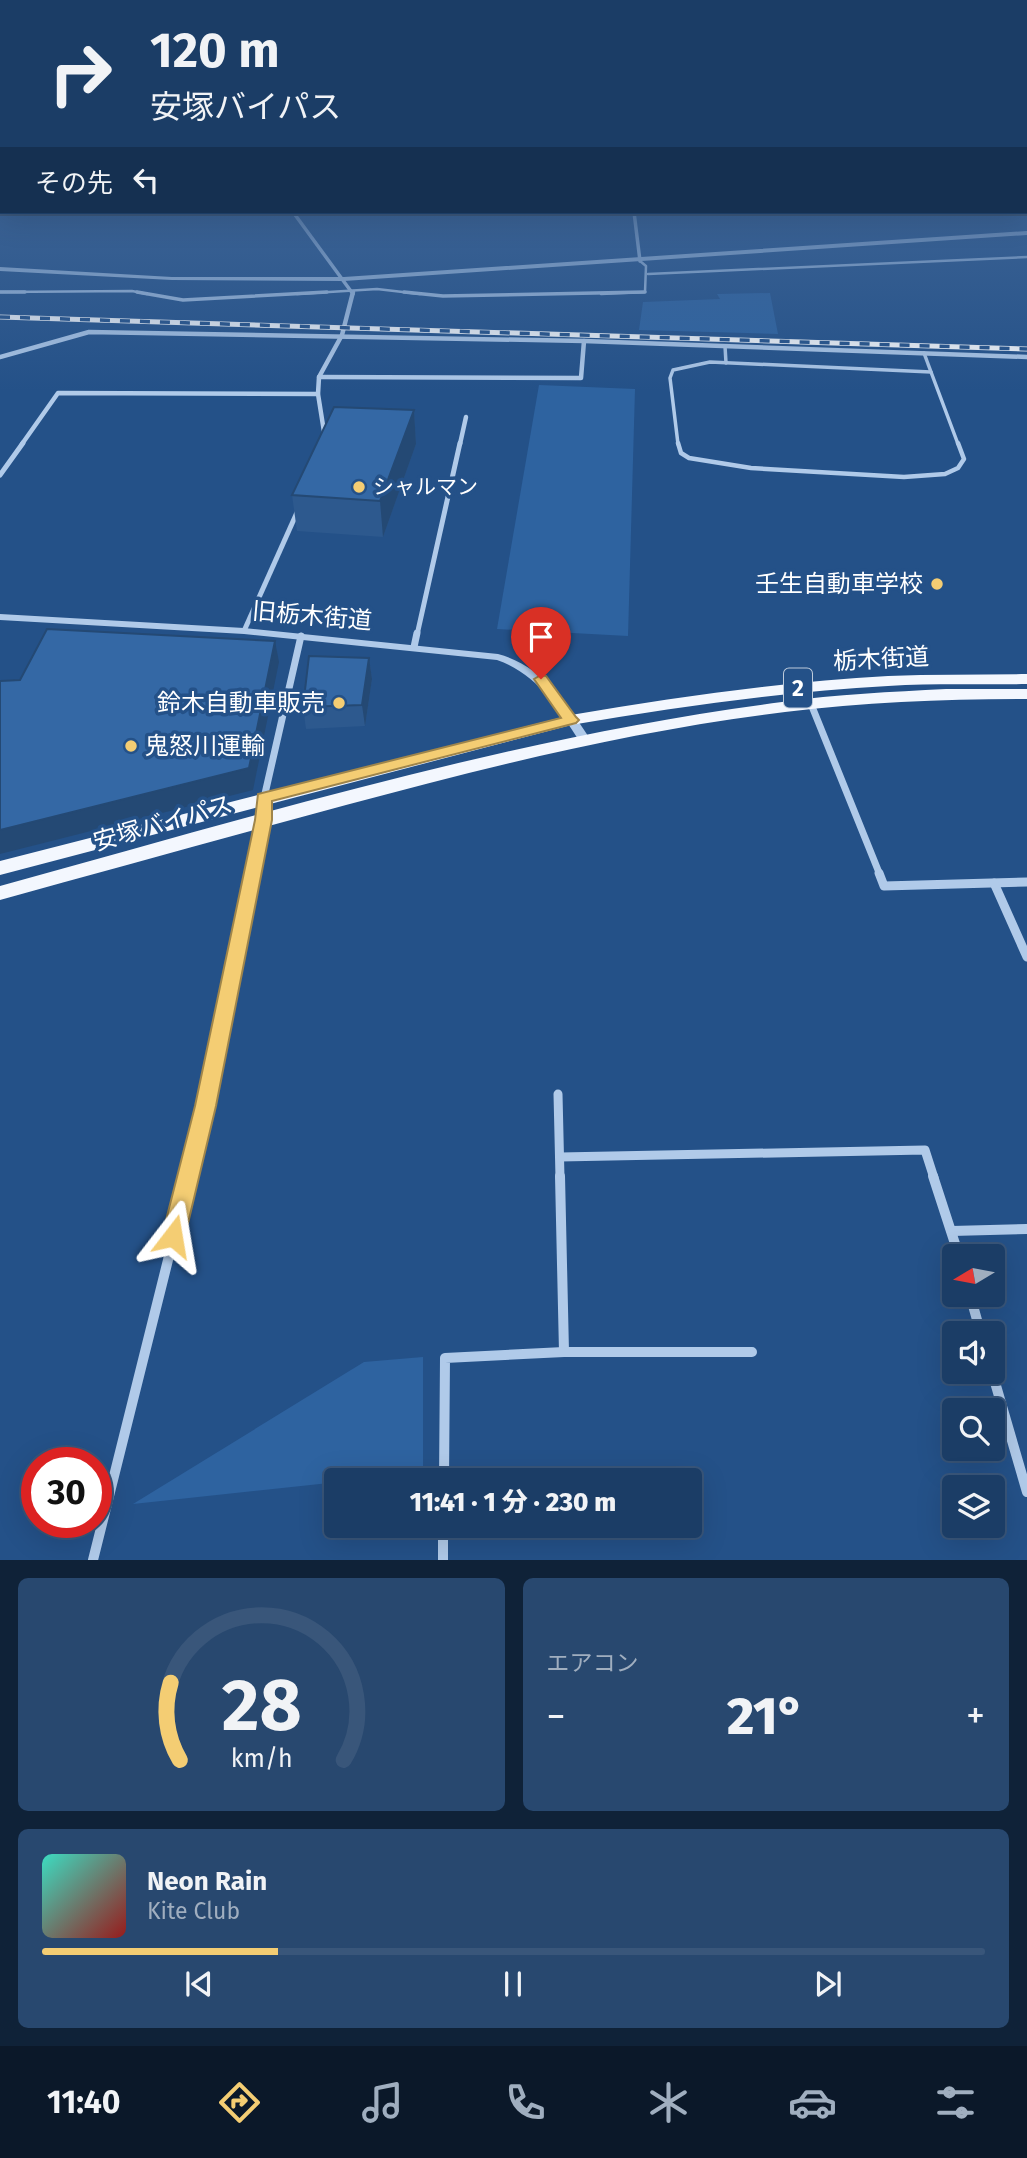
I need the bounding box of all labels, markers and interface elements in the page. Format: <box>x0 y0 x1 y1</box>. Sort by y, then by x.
text: 120 m <box>150 21 280 80</box>
icon: right <box>35 28 126 119</box>
text: 安塚バイパス <box>150 88 341 126</box>
icon: left <box>127 161 165 199</box>
text: その先 <box>35 168 113 199</box>
place label: シャルマン <box>373 474 478 500</box>
marker: シャルマン <box>351 479 367 495</box>
place label: 壬生自動車学校 <box>755 570 923 598</box>
marker: 壬生自動車学校 <box>929 576 945 592</box>
street label: 旧栃木街道 <box>251 597 373 635</box>
pin <box>511 607 571 679</box>
icon: arrive <box>522 618 560 656</box>
street label: 栃木街道 <box>832 643 930 675</box>
road number: 2 <box>784 668 812 708</box>
place label: 鈴木自動車販売 <box>157 689 325 717</box>
marker: 鈴木自動車販売 <box>331 695 347 711</box>
place label: 鬼怒川運輸 <box>145 732 265 760</box>
marker: 鬼怒川運輸 <box>123 738 139 754</box>
street label: 安塚バイパス <box>90 790 236 856</box>
position arrow <box>136 1199 210 1273</box>
north arrow <box>942 1244 1004 1307</box>
map controls <box>942 1244 1005 1538</box>
button: sound <box>942 1321 1005 1384</box>
button: search <box>942 1398 1005 1461</box>
speed limit sign: 30 <box>21 1447 112 1538</box>
button: layers <box>942 1475 1005 1538</box>
text: 11:41 · 1 分 · 230 m <box>410 1487 616 1518</box>
text: エアコン <box>547 1649 639 1677</box>
text: 28 <box>221 1663 301 1750</box>
text: 21° <box>727 1685 805 1748</box>
text: − <box>547 1693 566 1739</box>
text: + <box>966 1693 985 1739</box>
text: km/h <box>230 1744 292 1774</box>
text: Neon Rain <box>147 1866 267 1897</box>
text: Kite Club <box>147 1897 240 1925</box>
icon: previous <box>180 1965 218 2003</box>
icon: pause <box>494 1965 532 2003</box>
icon: next <box>809 1965 847 2003</box>
icon: directions <box>215 2078 264 2127</box>
icon: music <box>358 2078 407 2127</box>
icon: phone <box>501 2078 550 2127</box>
icon: climate <box>644 2078 693 2127</box>
icon: car <box>788 2078 837 2127</box>
icon: filters <box>931 2078 980 2127</box>
text: 11:40 <box>47 2083 121 2121</box>

